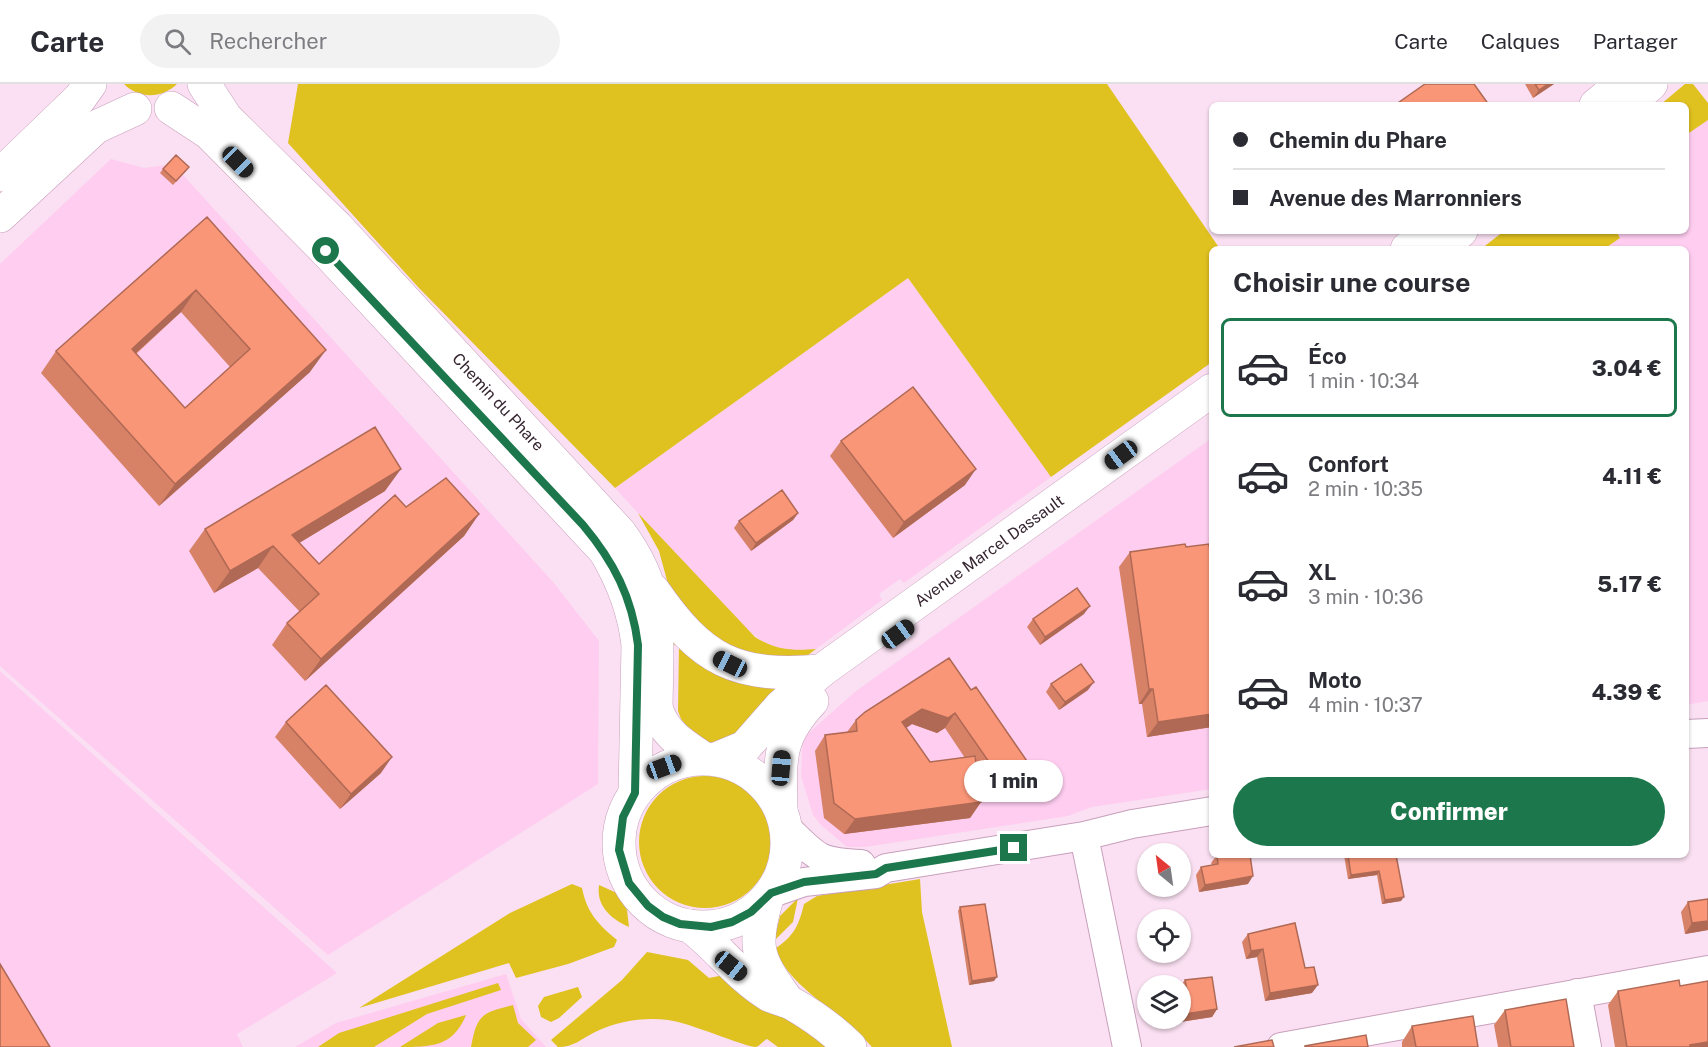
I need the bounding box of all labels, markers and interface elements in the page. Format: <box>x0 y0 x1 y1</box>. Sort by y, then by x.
search box <box>140 14 560 68</box>
text: Carte <box>30 25 104 58</box>
icon: search <box>161 25 194 58</box>
text: Rechercher <box>209 28 327 54</box>
text: Carte <box>1394 29 1448 54</box>
text: Calques <box>1481 29 1560 54</box>
text: Partager <box>1593 29 1678 54</box>
text: Chemin du Phare <box>1269 127 1447 153</box>
car <box>219 143 257 181</box>
text: Avenue des Marronniers <box>1269 185 1522 211</box>
route start <box>312 237 339 264</box>
text: Choisir une course <box>1233 266 1471 298</box>
icon: car <box>1236 341 1290 395</box>
text: Éco <box>1308 343 1347 369</box>
street label: Chemin du Phare <box>449 349 548 455</box>
text: 3.04 € <box>1592 355 1662 381</box>
text: 1 min · 10:34 <box>1308 369 1419 393</box>
car <box>1101 437 1141 473</box>
icon: car <box>1236 449 1290 503</box>
text: Confort <box>1308 451 1389 477</box>
text: 4.11 € <box>1602 463 1662 489</box>
text: 2 min · 10:35 <box>1308 477 1423 501</box>
street label: Avenue Marcel Dassault <box>911 490 1067 610</box>
icon: car <box>1236 557 1290 611</box>
text: XL <box>1308 559 1336 585</box>
text: 5.17 € <box>1597 571 1662 597</box>
text: 3 min · 10:36 <box>1308 585 1423 609</box>
car <box>878 616 918 652</box>
car <box>710 648 750 680</box>
icon: car <box>1236 665 1290 719</box>
text: Moto <box>1308 667 1362 693</box>
text: 4.39 € <box>1591 679 1662 705</box>
text: 4 min · 10:37 <box>1308 693 1423 717</box>
car <box>770 749 792 787</box>
car <box>644 752 684 782</box>
callout: 1 min <box>964 761 1064 803</box>
text: 1 min <box>989 769 1038 793</box>
button: Confirmer <box>1233 777 1665 846</box>
route end <box>1000 834 1027 861</box>
north arrow <box>1137 843 1191 897</box>
map controls <box>1137 843 1191 1029</box>
button: locate <box>1137 909 1191 963</box>
car <box>711 948 751 984</box>
button: layers <box>1137 975 1191 1029</box>

